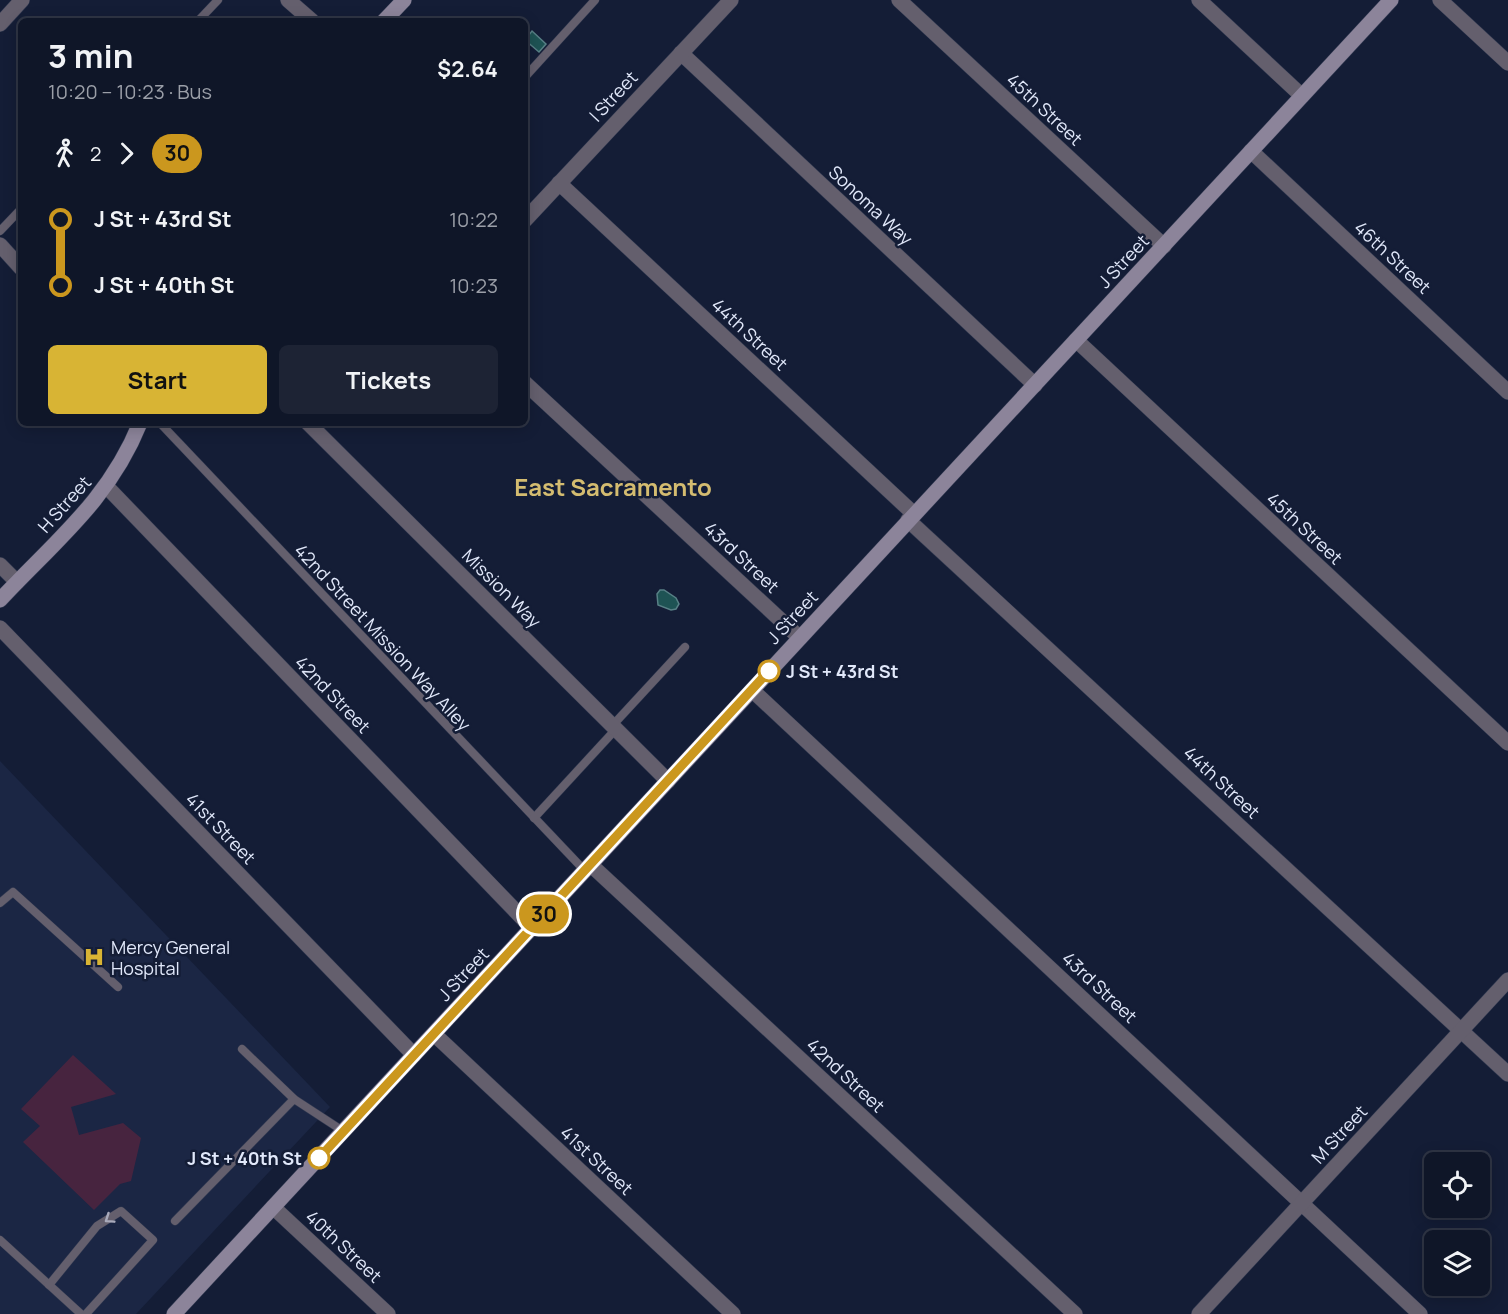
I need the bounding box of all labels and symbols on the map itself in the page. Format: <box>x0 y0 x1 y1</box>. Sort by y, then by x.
street label: I Street <box>584 66 642 126</box>
street label: 45th Street <box>1002 68 1088 150</box>
street label: Sonoma Way <box>824 160 919 251</box>
street label: 46th Street <box>1350 215 1436 299</box>
street label: J Street <box>1092 229 1154 293</box>
street label: 44th Street <box>707 293 793 375</box>
street label: H Street <box>32 470 96 538</box>
district label: East Sacramento <box>514 470 712 503</box>
street label: 45th Street <box>1262 487 1348 569</box>
street label: 43rd Street <box>699 516 785 598</box>
street label: 42nd Street Mission Way Alley <box>291 539 475 735</box>
street label: Mission Way <box>457 543 547 633</box>
street label: J Street <box>761 585 823 649</box>
street label: 42nd Street <box>291 651 375 737</box>
place label: J St + 43rd St <box>786 659 898 683</box>
marker: J St + 43rd St <box>758 660 780 682</box>
street label: 44th Street <box>1179 741 1265 823</box>
street label: 41st Street <box>181 787 261 869</box>
line badge: 30 <box>517 894 571 934</box>
place label: Mercy General Hospital <box>111 935 230 980</box>
street label: J Street <box>432 942 494 1006</box>
hospital icon: Mercy General Hospital <box>82 945 106 969</box>
street label: 43rd Street <box>1057 946 1143 1028</box>
street label: 42nd Street <box>802 1033 890 1117</box>
street label: M Street <box>1306 1100 1372 1168</box>
street label: 41st Street <box>556 1120 638 1200</box>
place label: J St + 40th St <box>187 1146 302 1170</box>
marker: J St + 40th St <box>308 1147 330 1169</box>
street label: 40th Street <box>301 1204 387 1288</box>
one-way arrow <box>104 1212 115 1223</box>

